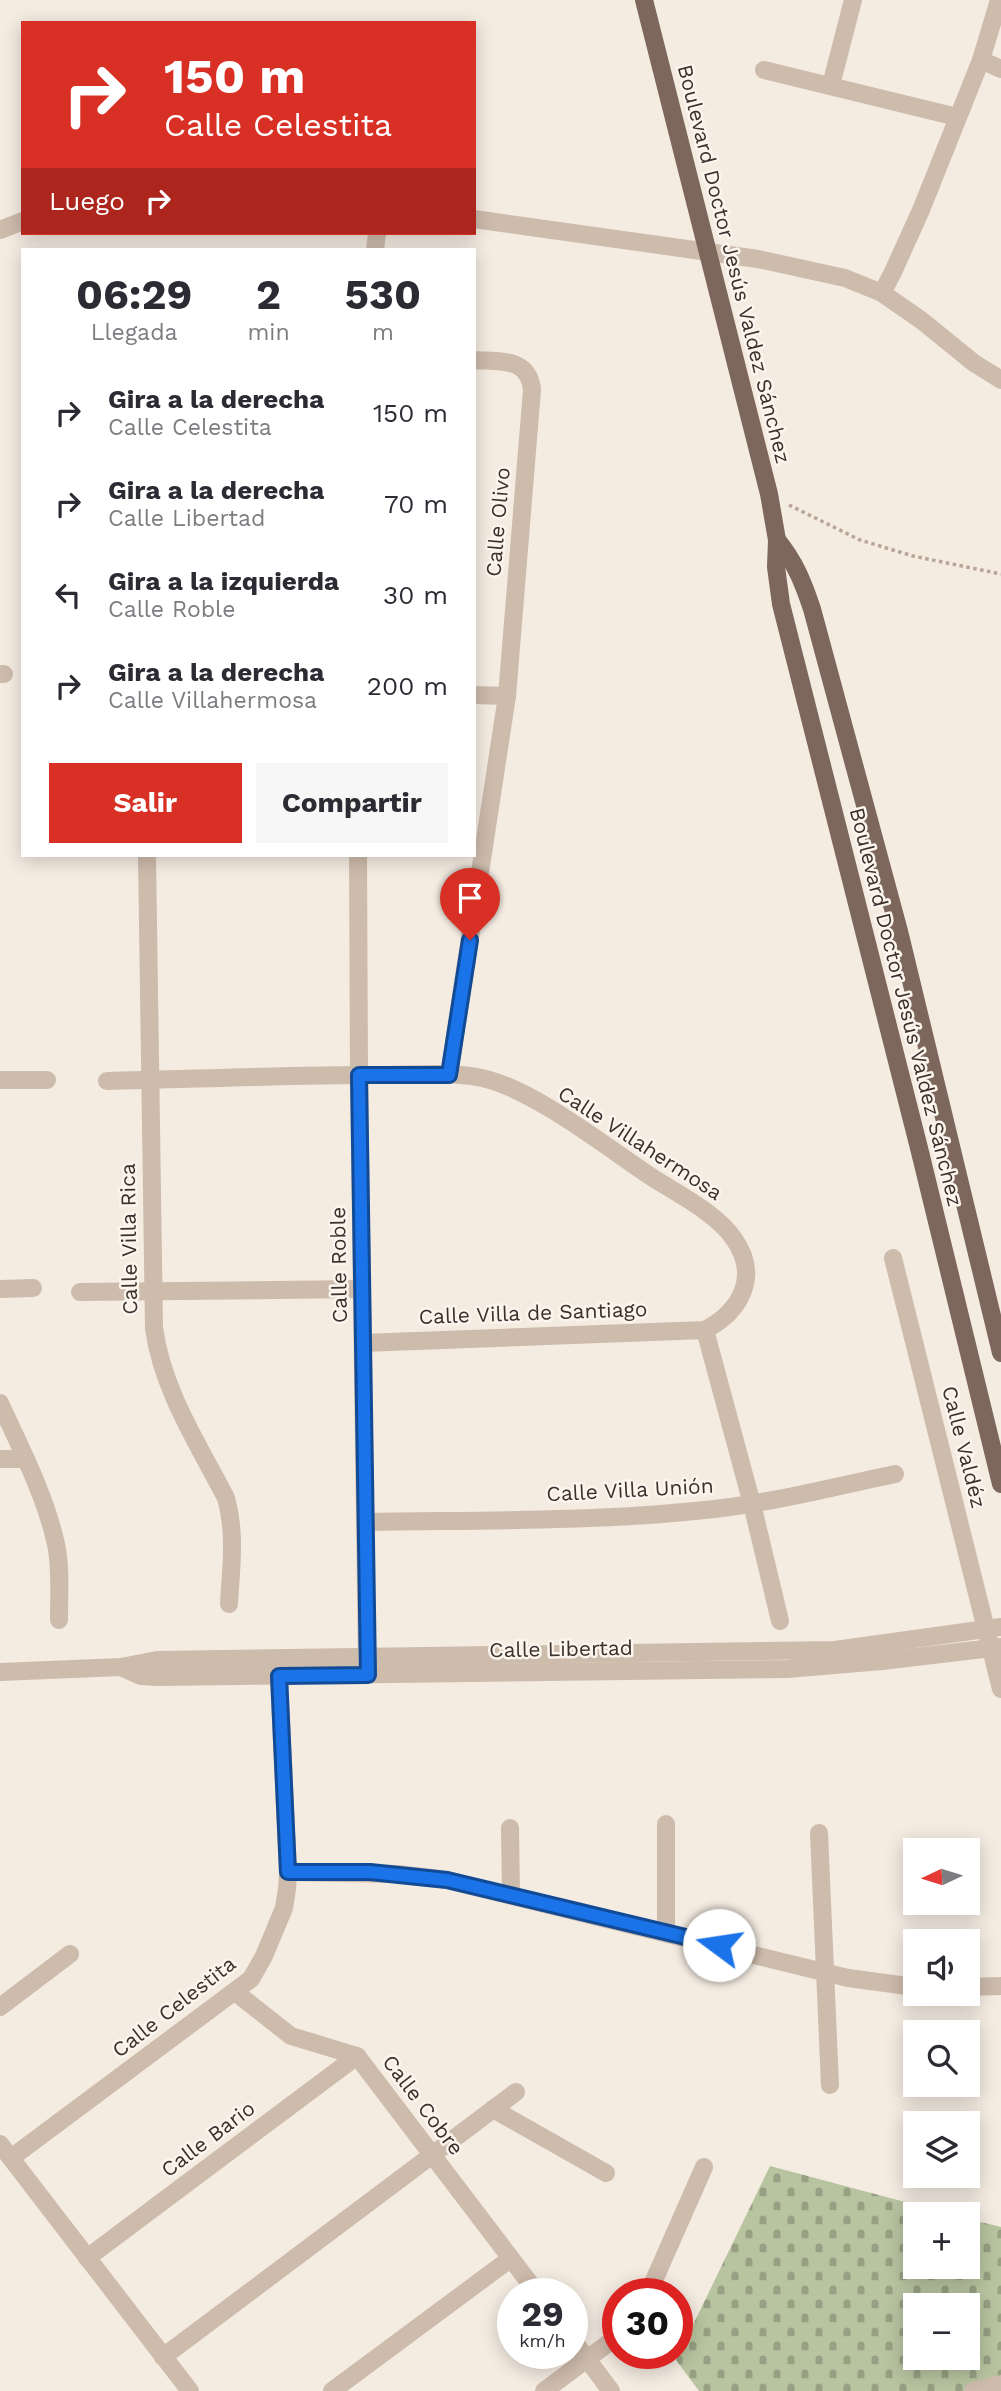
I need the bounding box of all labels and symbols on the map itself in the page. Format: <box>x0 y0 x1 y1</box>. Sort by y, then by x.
street label: Boulevard Doctor Jesús Valdez Sánchez <box>673 62 796 466</box>
street label: Calle Olivo <box>480 466 515 578</box>
street label: Boulevard Doctor Jesús Valdez Sánchez <box>845 805 968 1209</box>
pin <box>440 868 500 940</box>
street label: Calle Villahermosa <box>553 1080 727 1205</box>
street label: Calle Villa Rica <box>115 1163 142 1315</box>
street label: Calle Roble <box>325 1207 352 1323</box>
street label: Calle Villa de Santiago <box>418 1296 648 1329</box>
street label: Calle Valdéz <box>937 1383 992 1510</box>
street label: Calle Villa Unión <box>546 1473 714 1506</box>
street label: Calle Libertad <box>489 1635 633 1662</box>
north arrow <box>903 1838 980 1914</box>
position arrow <box>682 1908 756 1982</box>
street label: Calle Celestita <box>107 1951 240 2063</box>
street label: Calle Cobre <box>378 2050 469 2160</box>
street label: Calle Bario <box>156 2095 259 2182</box>
speed limit sign: 30 <box>602 2278 693 2369</box>

